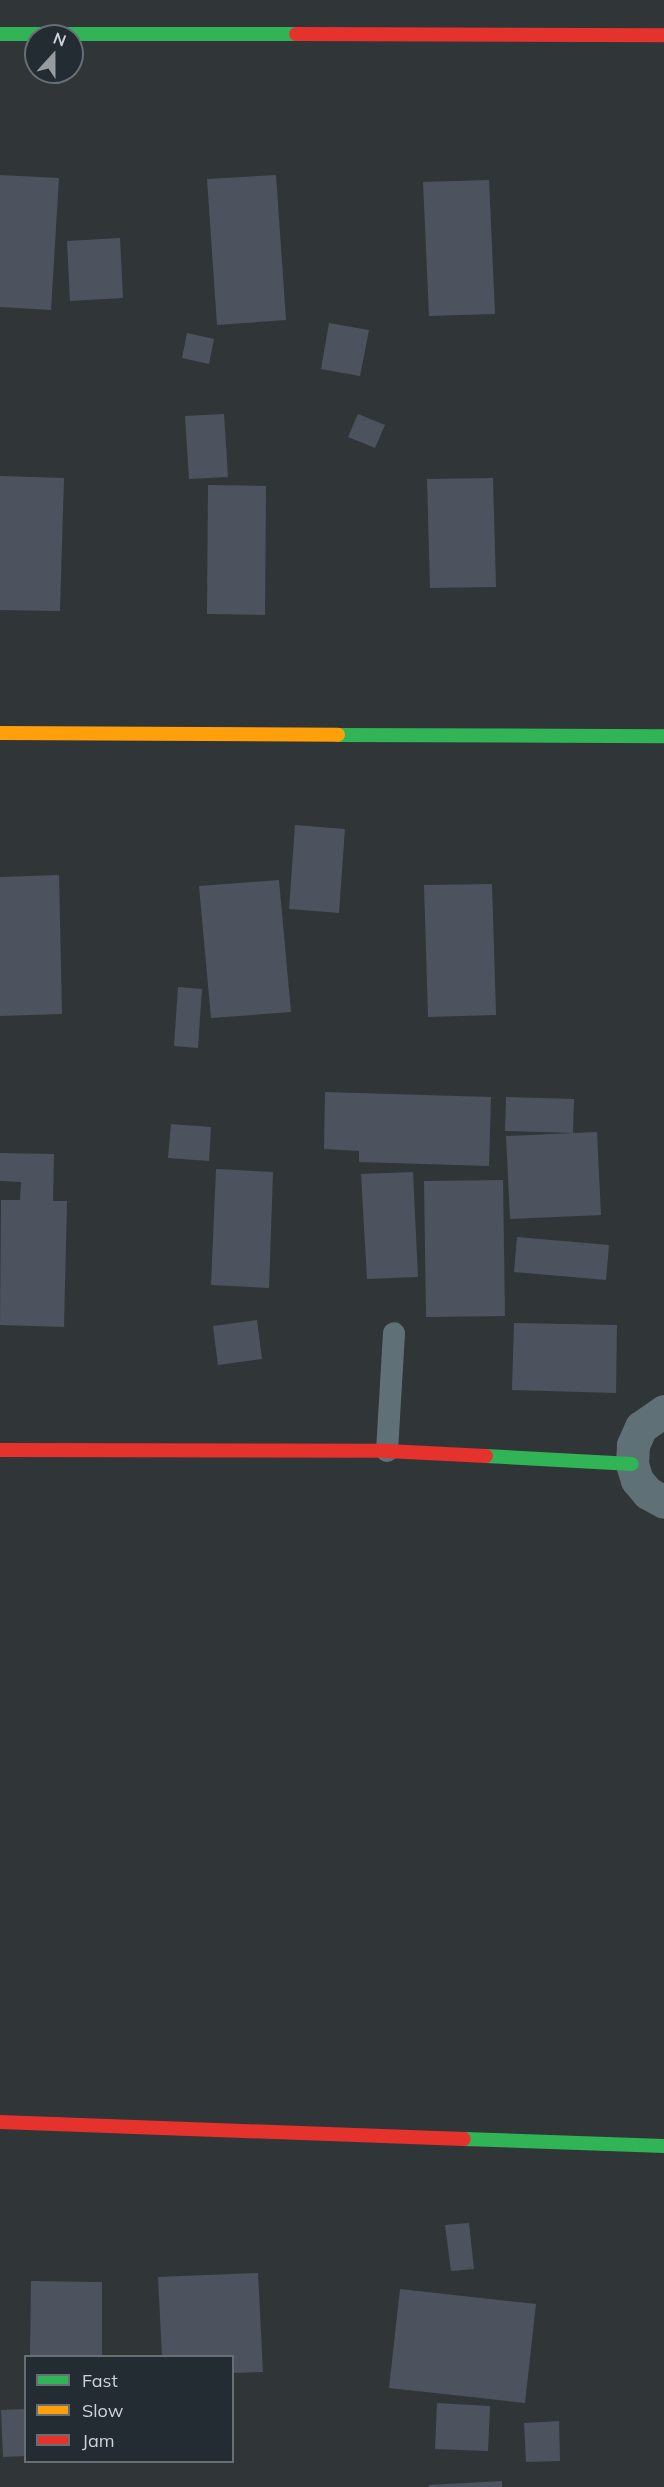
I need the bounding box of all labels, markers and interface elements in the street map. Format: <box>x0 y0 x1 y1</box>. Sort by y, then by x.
north arrow <box>24 24 84 84</box>
text: N <box>51 28 69 51</box>
legend <box>24 2355 234 2463</box>
text: Fast <box>82 2369 118 2392</box>
text: Slow <box>82 2399 123 2422</box>
text: Jam <box>82 2429 115 2452</box>

